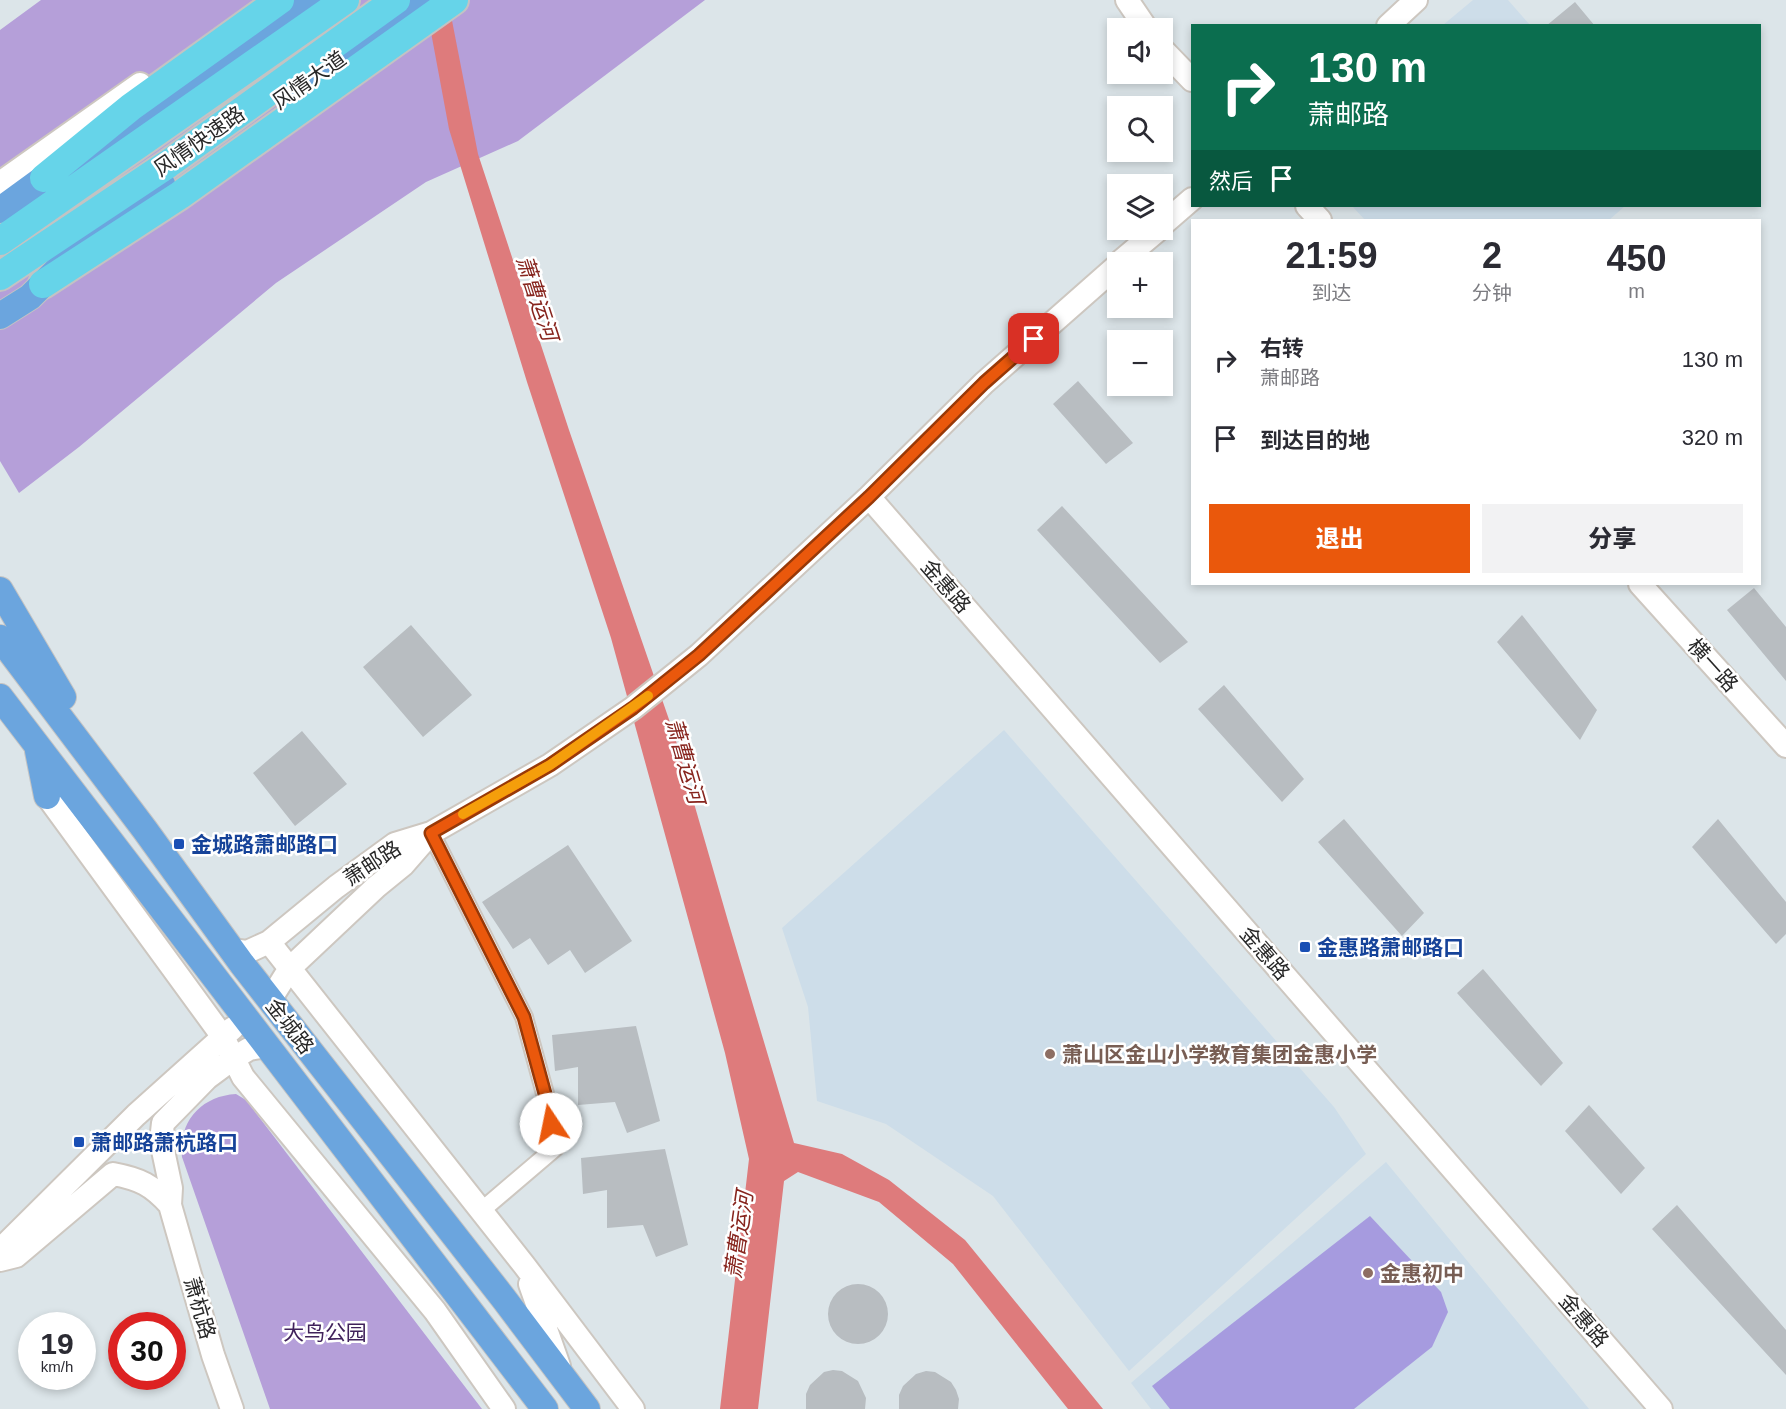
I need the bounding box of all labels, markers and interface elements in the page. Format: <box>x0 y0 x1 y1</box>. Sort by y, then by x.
map controls <box>1107 18 1173 396</box>
button: sound <box>1107 18 1173 84</box>
text: 130 m <box>1308 44 1427 91</box>
street label: 风情大道 <box>268 46 350 114</box>
icon: right <box>1209 48 1287 126</box>
button: search <box>1107 96 1173 162</box>
text: 萧邮路 <box>1308 100 1389 130</box>
street label: 风情快速路 <box>149 101 249 181</box>
icon: arrive <box>1265 162 1298 195</box>
text: 然后 <box>1209 169 1253 194</box>
button: layers <box>1107 174 1173 240</box>
text: 21:59 <box>1285 235 1378 276</box>
text: 2 <box>1482 235 1502 276</box>
text: 450 <box>1606 238 1667 279</box>
water label: 萧曹运河 <box>512 252 564 348</box>
button: + <box>1107 252 1173 318</box>
text: m <box>1628 280 1645 302</box>
text: 到达 <box>1311 282 1351 304</box>
text: 分钟 <box>1472 282 1512 304</box>
pin <box>1008 313 1059 364</box>
icon: arrive <box>1017 322 1050 355</box>
button: − <box>1107 330 1173 396</box>
text: 右转 <box>1260 336 1304 361</box>
icon: right <box>1209 344 1242 377</box>
text: 130 m <box>1682 347 1743 372</box>
text: 萧邮路 <box>1260 367 1320 389</box>
icon: arrive <box>1209 422 1242 455</box>
text: 320 m <box>1682 425 1743 450</box>
text: 到达目的地 <box>1260 428 1370 453</box>
button: 退出 <box>1209 504 1470 573</box>
button: 分享 <box>1482 504 1743 573</box>
street label: 金惠路 <box>917 555 975 617</box>
street label: 横一路 <box>1683 634 1743 696</box>
water label: 萧曹运河 <box>661 715 710 811</box>
place label: 金城路萧邮路口 <box>191 833 338 856</box>
street label: 萧邮路 <box>339 836 405 890</box>
marker: 金城路萧邮路口 <box>172 837 186 851</box>
street label: 金惠路 <box>1236 922 1294 984</box>
place label: 金惠路萧邮路口 <box>1317 936 1464 959</box>
marker: 金惠路萧邮路口 <box>1298 940 1312 954</box>
street label: 金城路 <box>262 994 318 1058</box>
place label: 萧山区金山小学教育集团金惠小学 <box>1062 1043 1377 1066</box>
marker: 萧山区金山小学教育集团金惠小学 <box>1043 1047 1057 1061</box>
position arrow <box>519 1092 583 1156</box>
place label: 萧邮路萧杭路口 <box>91 1131 238 1154</box>
marker: 萧邮路萧杭路口 <box>72 1135 86 1149</box>
water label: 萧曹运河 <box>720 1186 758 1280</box>
place label: 金惠初中 <box>1380 1262 1464 1285</box>
marker: 金惠初中 <box>1361 1266 1375 1280</box>
street label: 萧杭路 <box>180 1275 220 1341</box>
street label: 金惠路 <box>1555 1289 1613 1351</box>
speed limit sign: 30 <box>108 1312 186 1390</box>
park label: 大鸟公园 <box>283 1321 367 1344</box>
text: 19 <box>40 1327 74 1360</box>
text: km/h <box>41 1358 73 1375</box>

